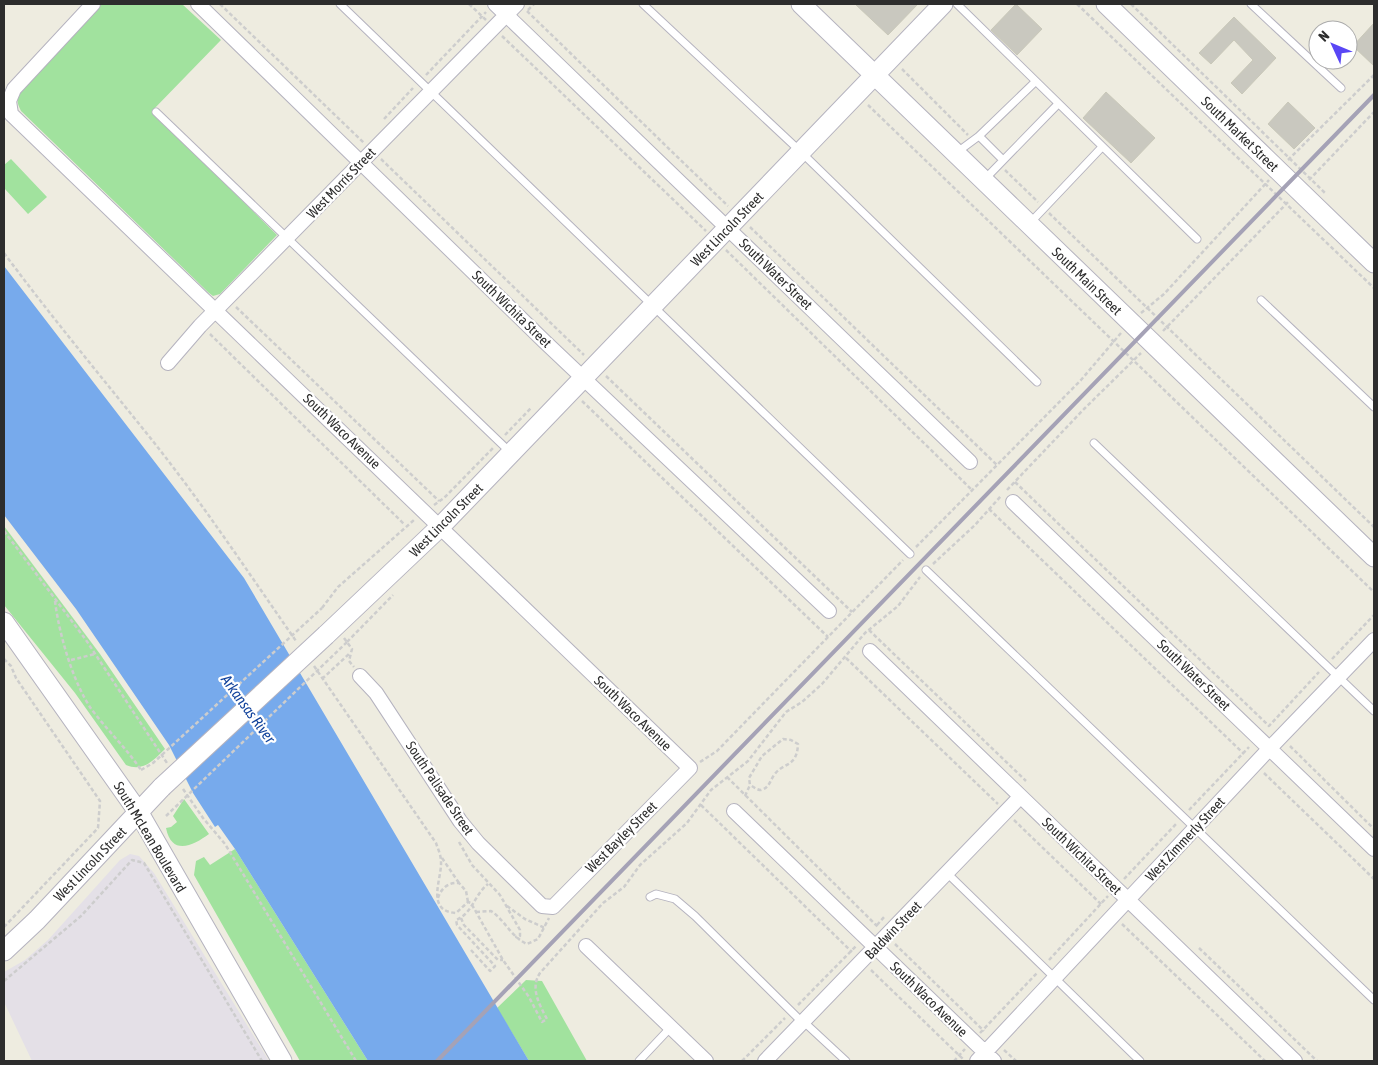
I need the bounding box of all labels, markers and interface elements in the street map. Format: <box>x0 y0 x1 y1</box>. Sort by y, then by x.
north arrow <box>1308 20 1358 70</box>
text: N <box>1315 27 1332 44</box>
street label: South Market Street <box>1198 93 1282 175</box>
street label: West Morris Street <box>303 144 379 222</box>
street label: West Lincoln Street <box>687 188 767 270</box>
street label: South Water Street <box>736 235 816 313</box>
street label: South Main Street <box>1049 244 1125 318</box>
street label: South Wichita Street <box>469 267 555 351</box>
street label: South Waco Avenue <box>300 390 384 472</box>
street label: West Lincoln Street <box>406 480 486 560</box>
street label: South Water Street <box>1154 636 1234 714</box>
water label: Arkansas River <box>217 670 279 747</box>
street label: South Waco Avenue <box>591 672 675 754</box>
street label: South Palisade Street <box>403 738 477 838</box>
street label: South McLean Boulevard <box>111 779 189 895</box>
street label: West Zimmerly Street <box>1142 794 1228 884</box>
street label: West Bayley Street <box>582 798 660 876</box>
street label: South Wichita Street <box>1039 814 1125 898</box>
street label: West Lincoln Street <box>50 823 130 905</box>
street label: Baldwin Street <box>861 898 925 962</box>
street label: South Waco Avenue <box>887 958 971 1040</box>

